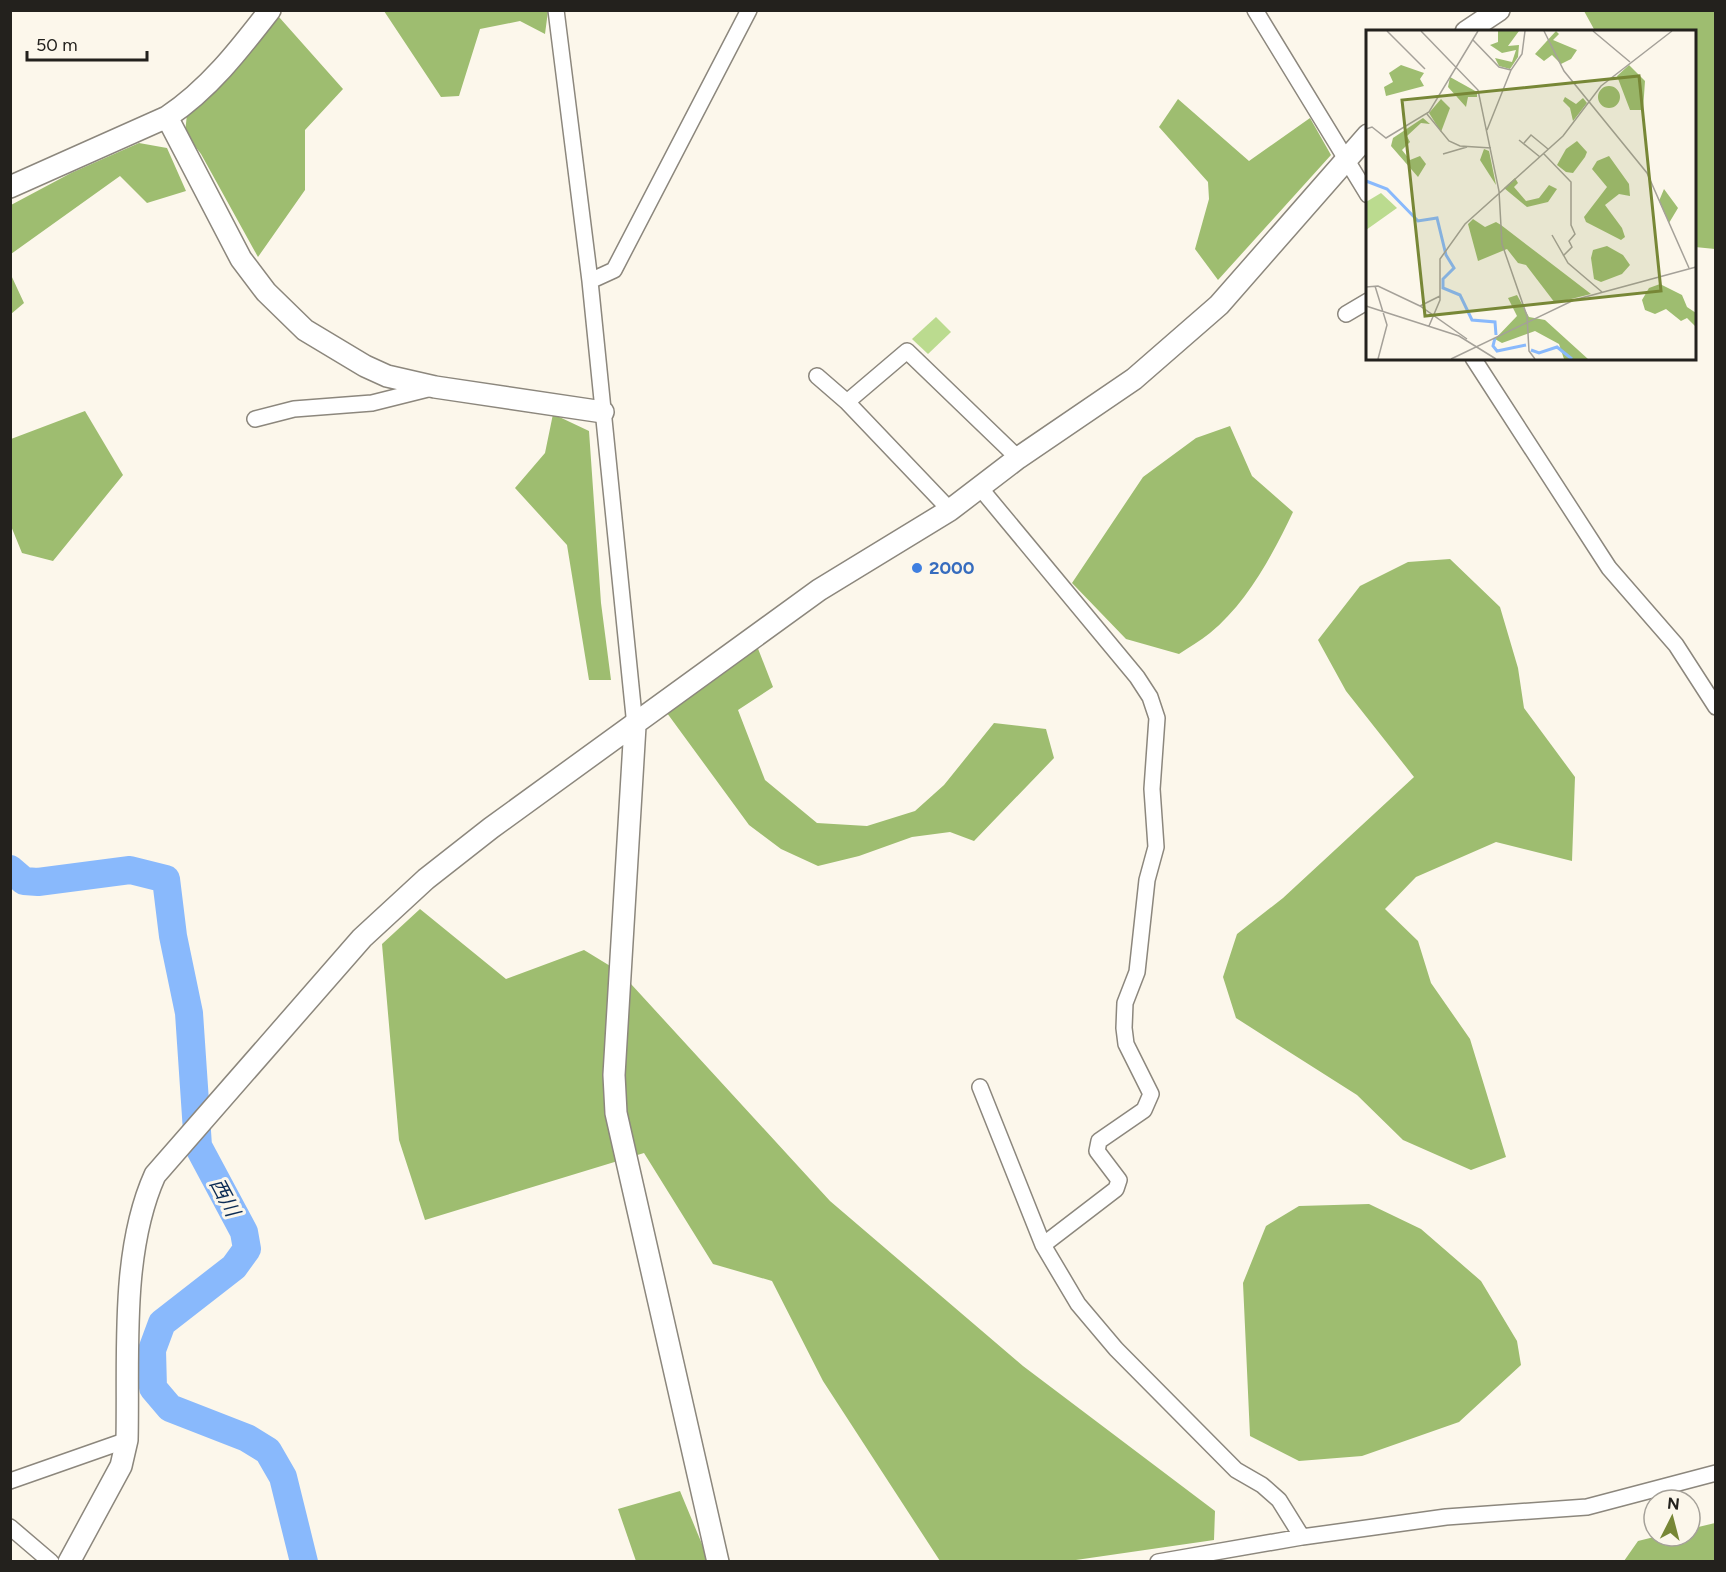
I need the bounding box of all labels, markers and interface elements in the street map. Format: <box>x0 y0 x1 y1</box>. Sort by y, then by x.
scale bar <box>27 24 147 62</box>
inset map <box>1366 30 1696 360</box>
text: 50 m <box>36 34 78 56</box>
place label: 2000 <box>929 557 975 579</box>
marker: 2000 <box>910 561 924 575</box>
water label: 西川 <box>205 1174 246 1222</box>
north arrow <box>1642 1488 1702 1548</box>
text: N <box>1666 1493 1681 1514</box>

